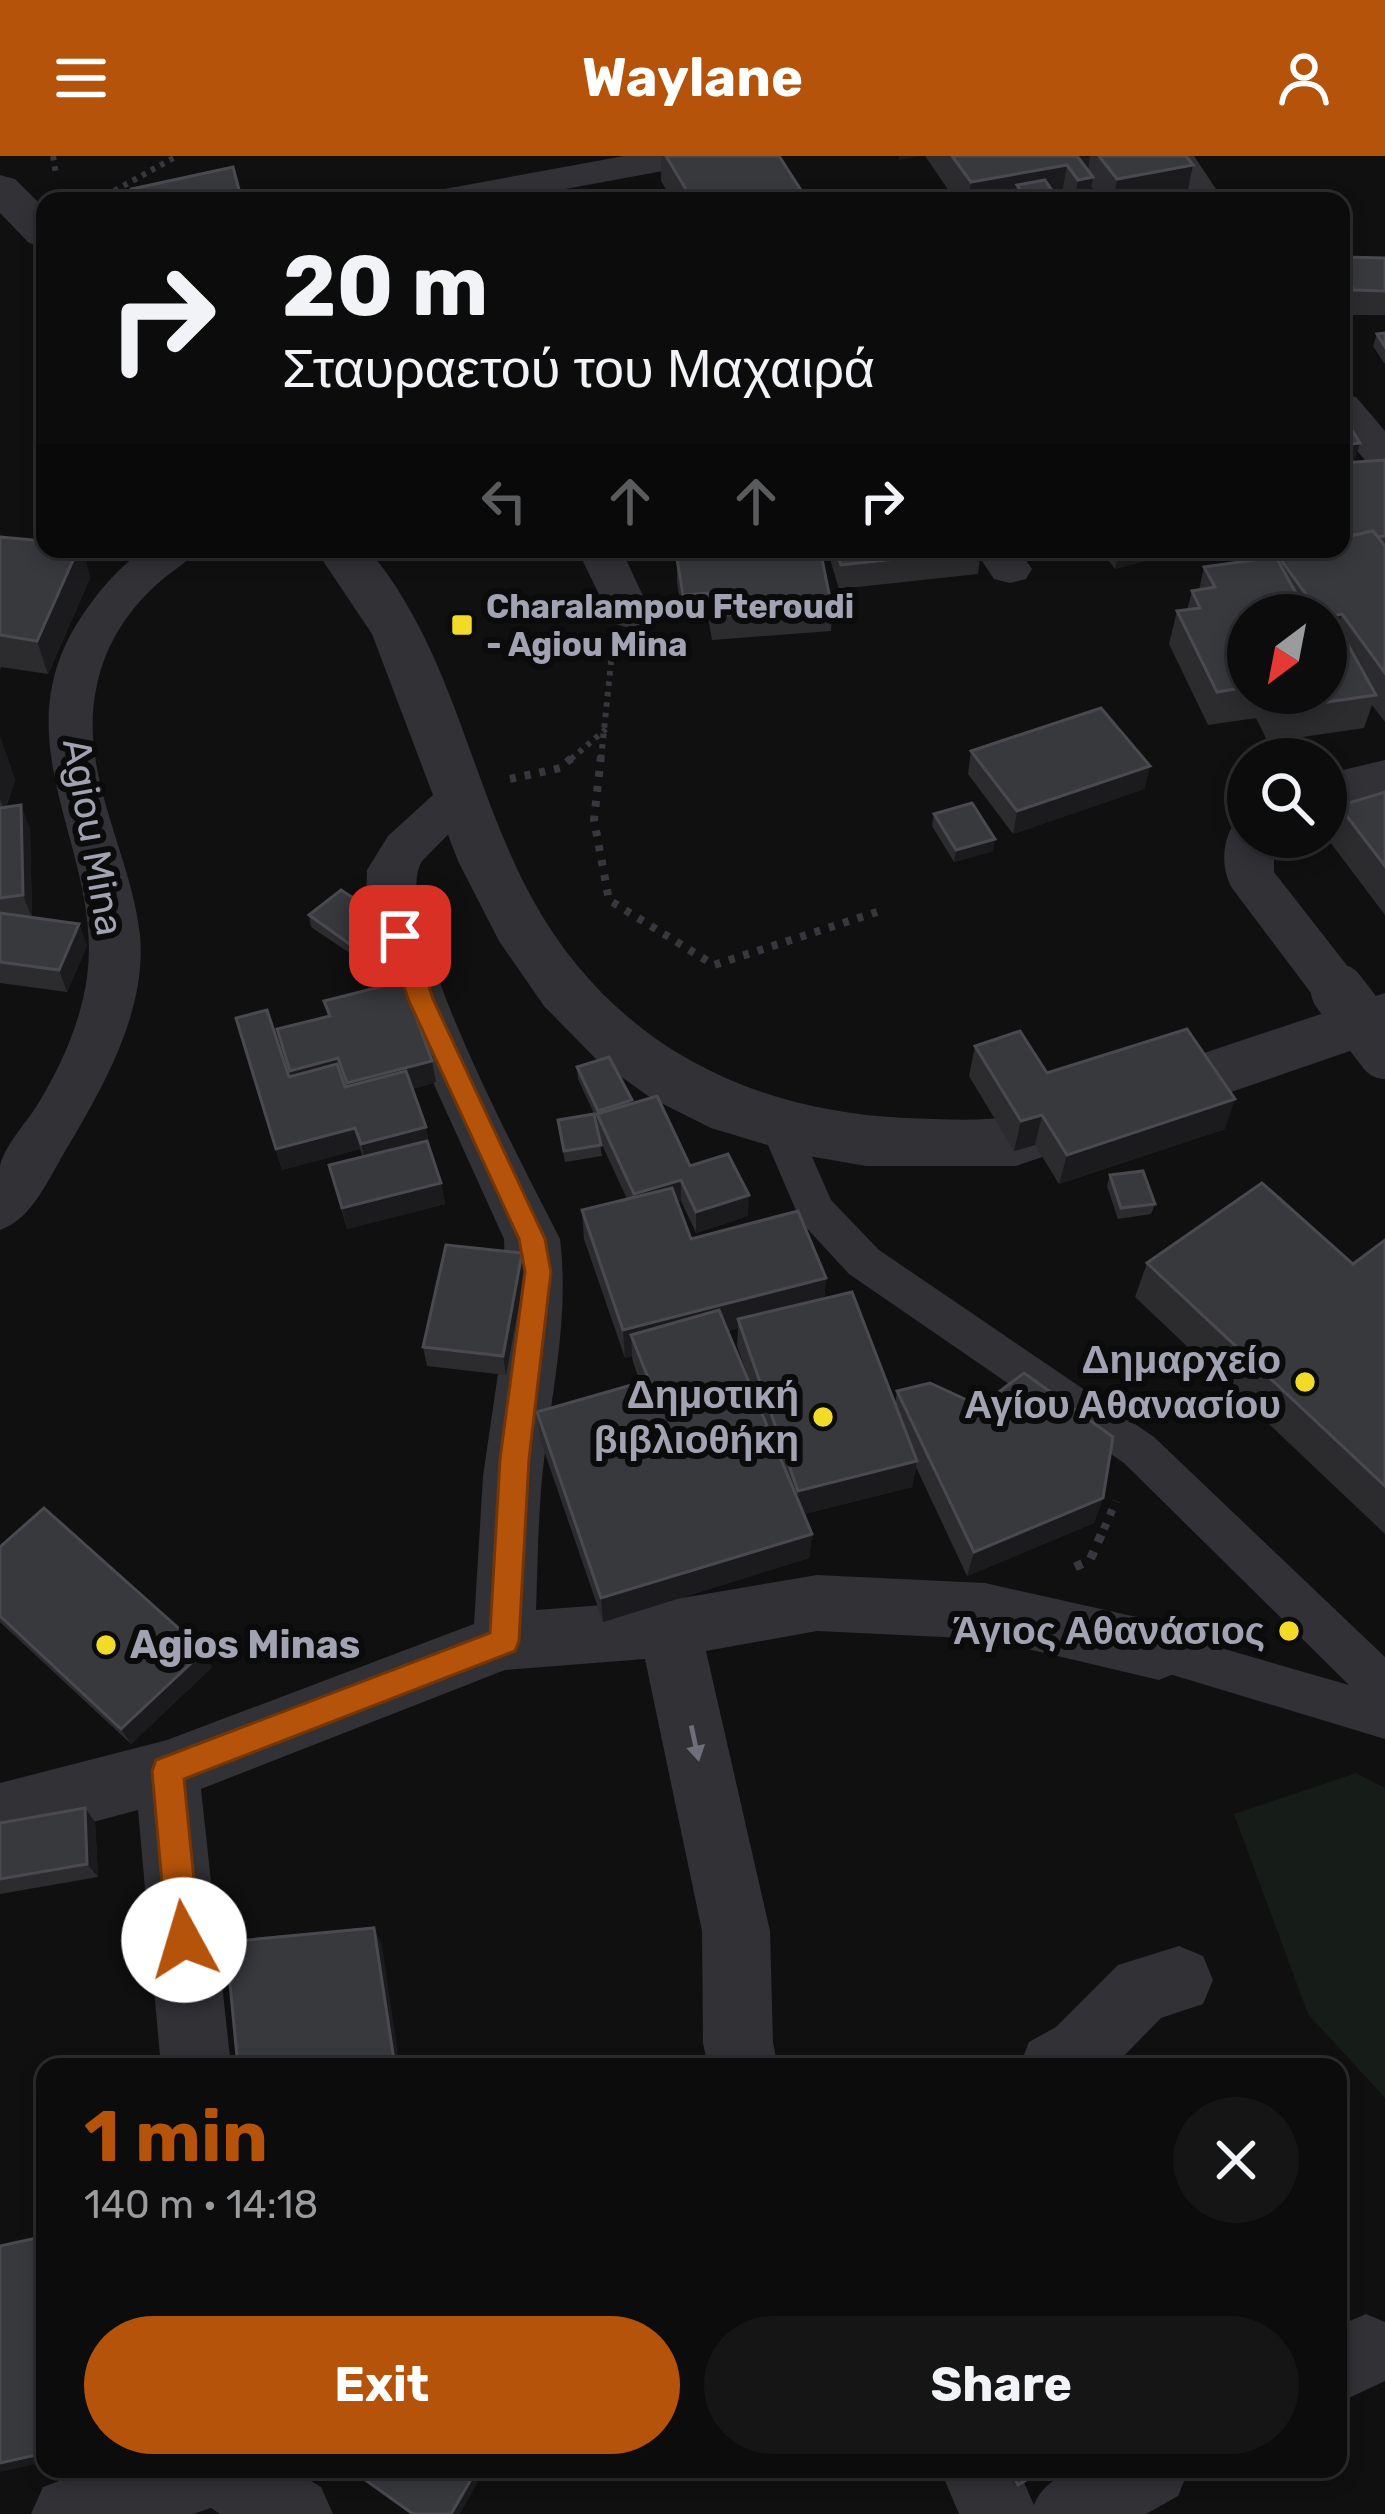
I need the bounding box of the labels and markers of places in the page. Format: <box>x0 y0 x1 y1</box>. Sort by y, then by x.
place label: Charalampou Fteroudi - Agiou Mina <box>486 587 854 664</box>
marker: Charalampou Fteroudi - Agiou Mina <box>449 612 475 638</box>
pin <box>349 885 451 987</box>
place label: Δημαρχείο Αγίου Αθανασίου <box>964 1337 1281 1428</box>
marker: Δημαρχείο Αγίου Αθανασίου <box>1292 1369 1318 1395</box>
place label: Δημοτική βιβλιοθήκη <box>594 1372 799 1463</box>
marker: Δημοτική βιβλιοθήκη <box>810 1404 836 1430</box>
place label: Άγιος Αθανάσιος <box>953 1608 1265 1654</box>
marker: Άγιος Αθανάσιος <box>1276 1618 1302 1644</box>
place label: Agios Minas <box>130 1622 360 1668</box>
marker: Agios Minas <box>93 1632 119 1658</box>

